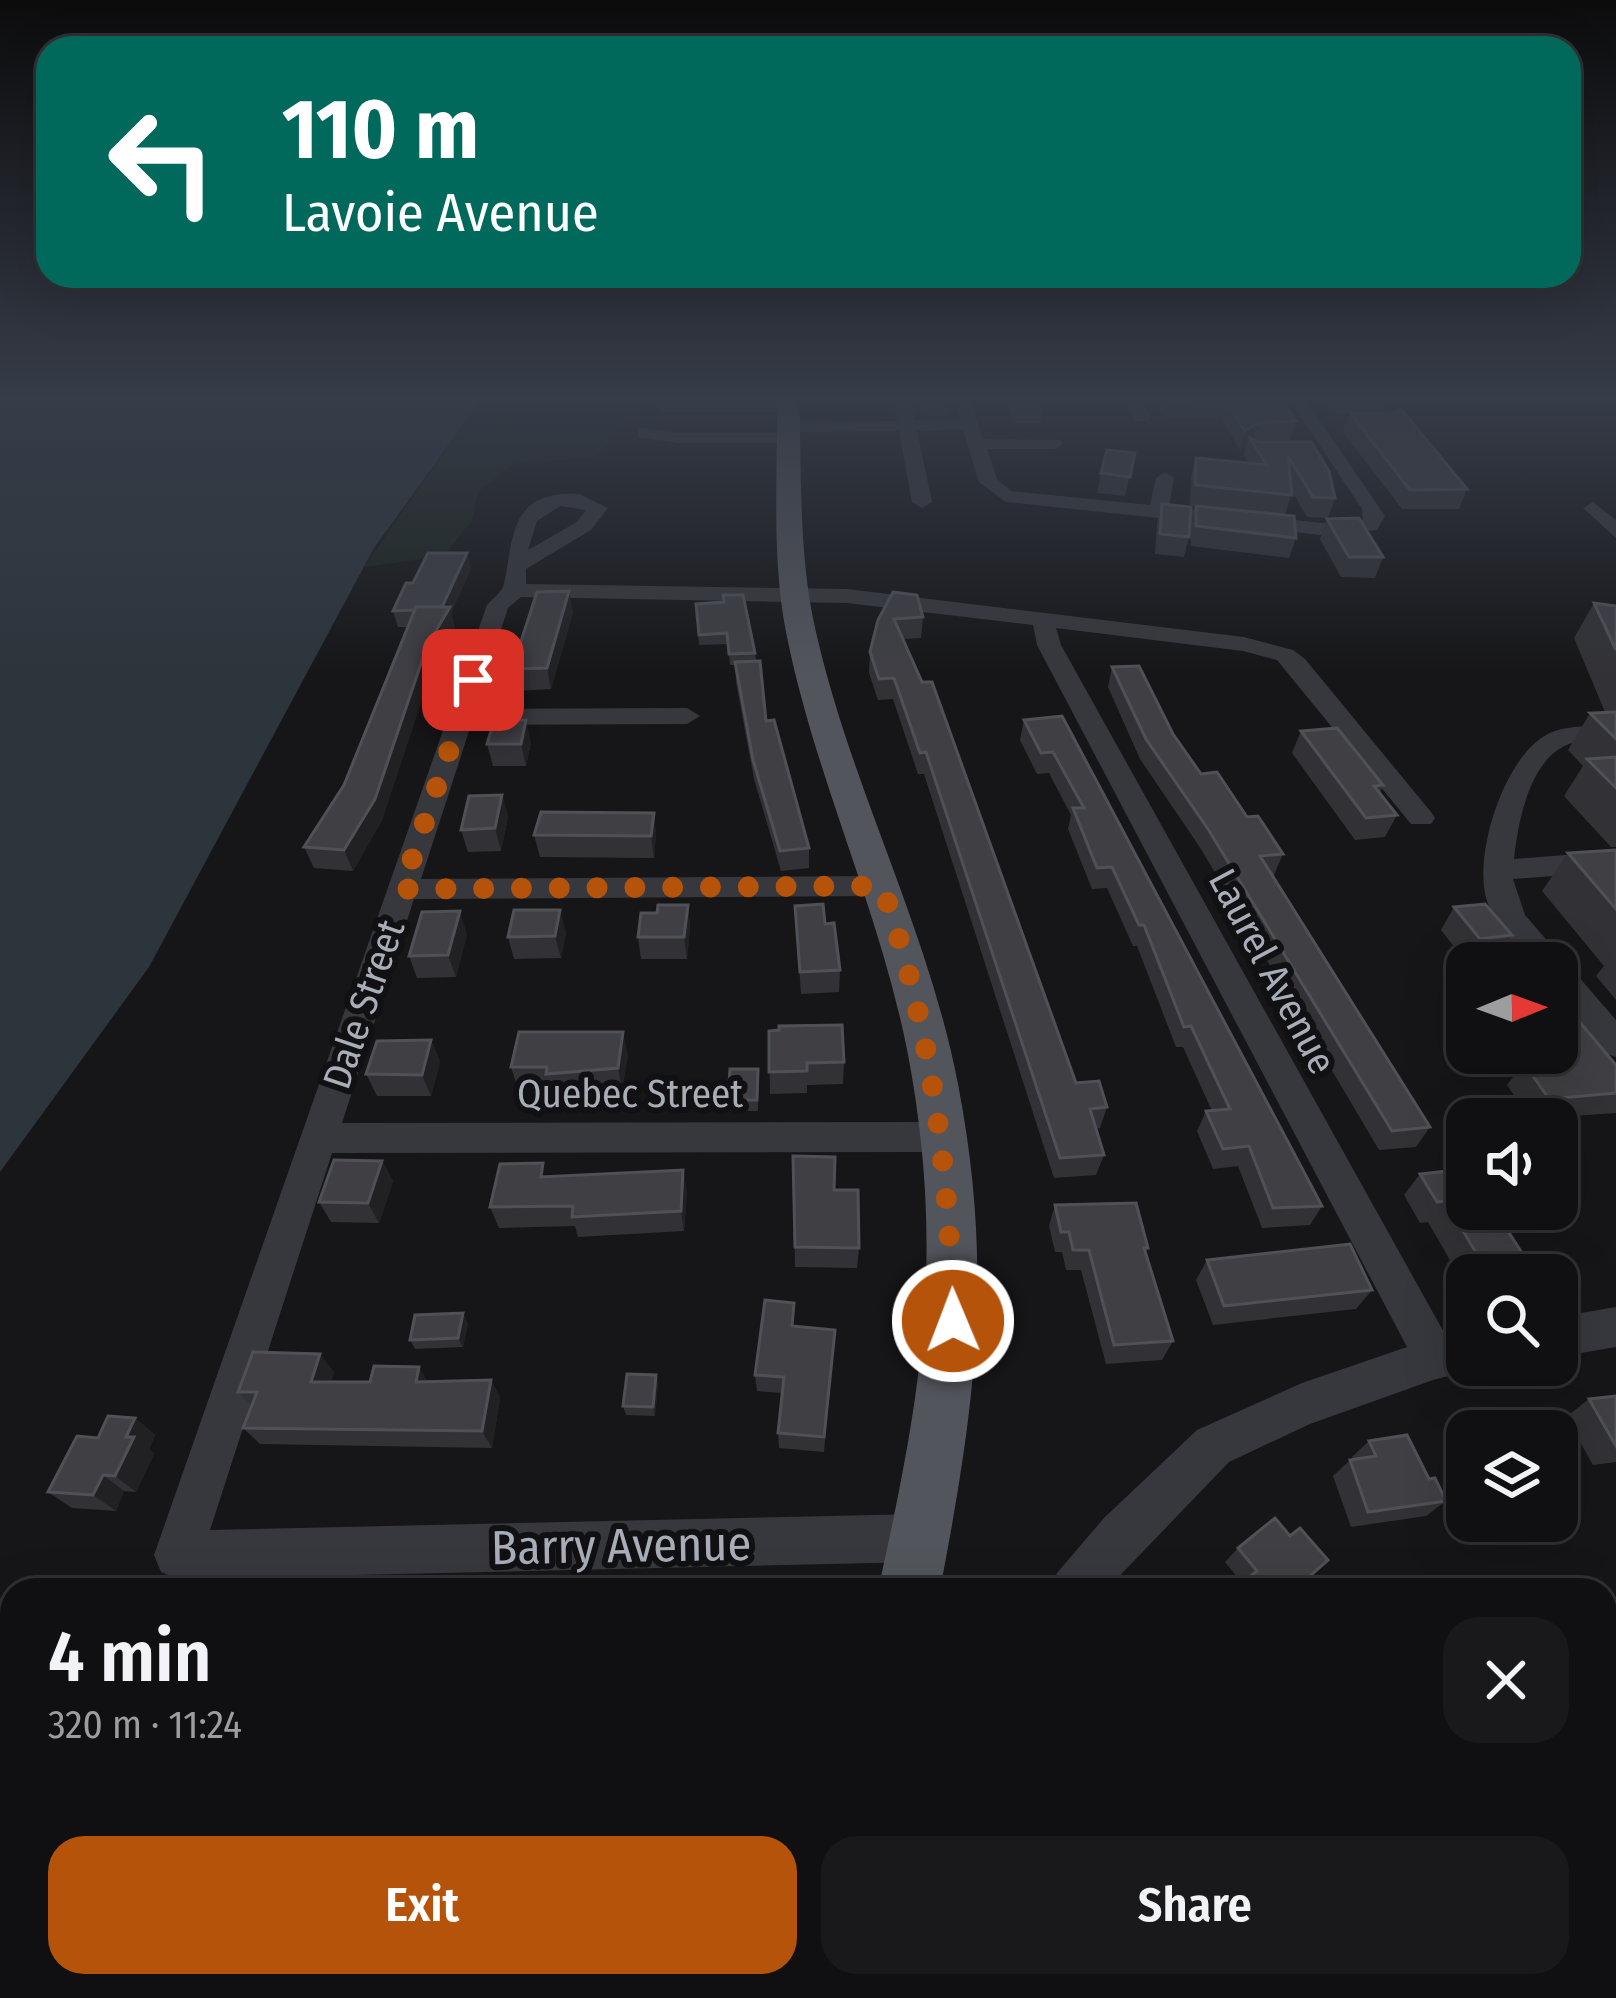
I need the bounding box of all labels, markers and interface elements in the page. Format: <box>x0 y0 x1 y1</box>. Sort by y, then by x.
text: 110 m <box>282 79 479 180</box>
icon: left <box>84 84 240 240</box>
text: Lavoie Avenue <box>282 181 599 245</box>
pin <box>422 629 524 731</box>
icon: arrive <box>440 647 506 713</box>
street label: Laurel Avenue <box>1199 861 1345 1082</box>
street label: Dale Street <box>314 914 414 1095</box>
north arrow <box>1446 942 1578 1074</box>
map controls <box>1446 942 1578 1542</box>
street label: Quebec Street <box>517 1071 743 1117</box>
button: sound <box>1446 1098 1578 1230</box>
button: search <box>1446 1254 1578 1386</box>
position arrow <box>890 1258 1016 1384</box>
button: layers <box>1446 1410 1578 1542</box>
street label: Barry Avenue <box>490 1515 752 1577</box>
text: 4 min <box>48 1614 211 1700</box>
button: close <box>1443 1617 1569 1743</box>
text: 320 m · 11:24 <box>48 1702 242 1748</box>
button: Exit <box>48 1836 797 1974</box>
button: Share <box>821 1836 1569 1974</box>

